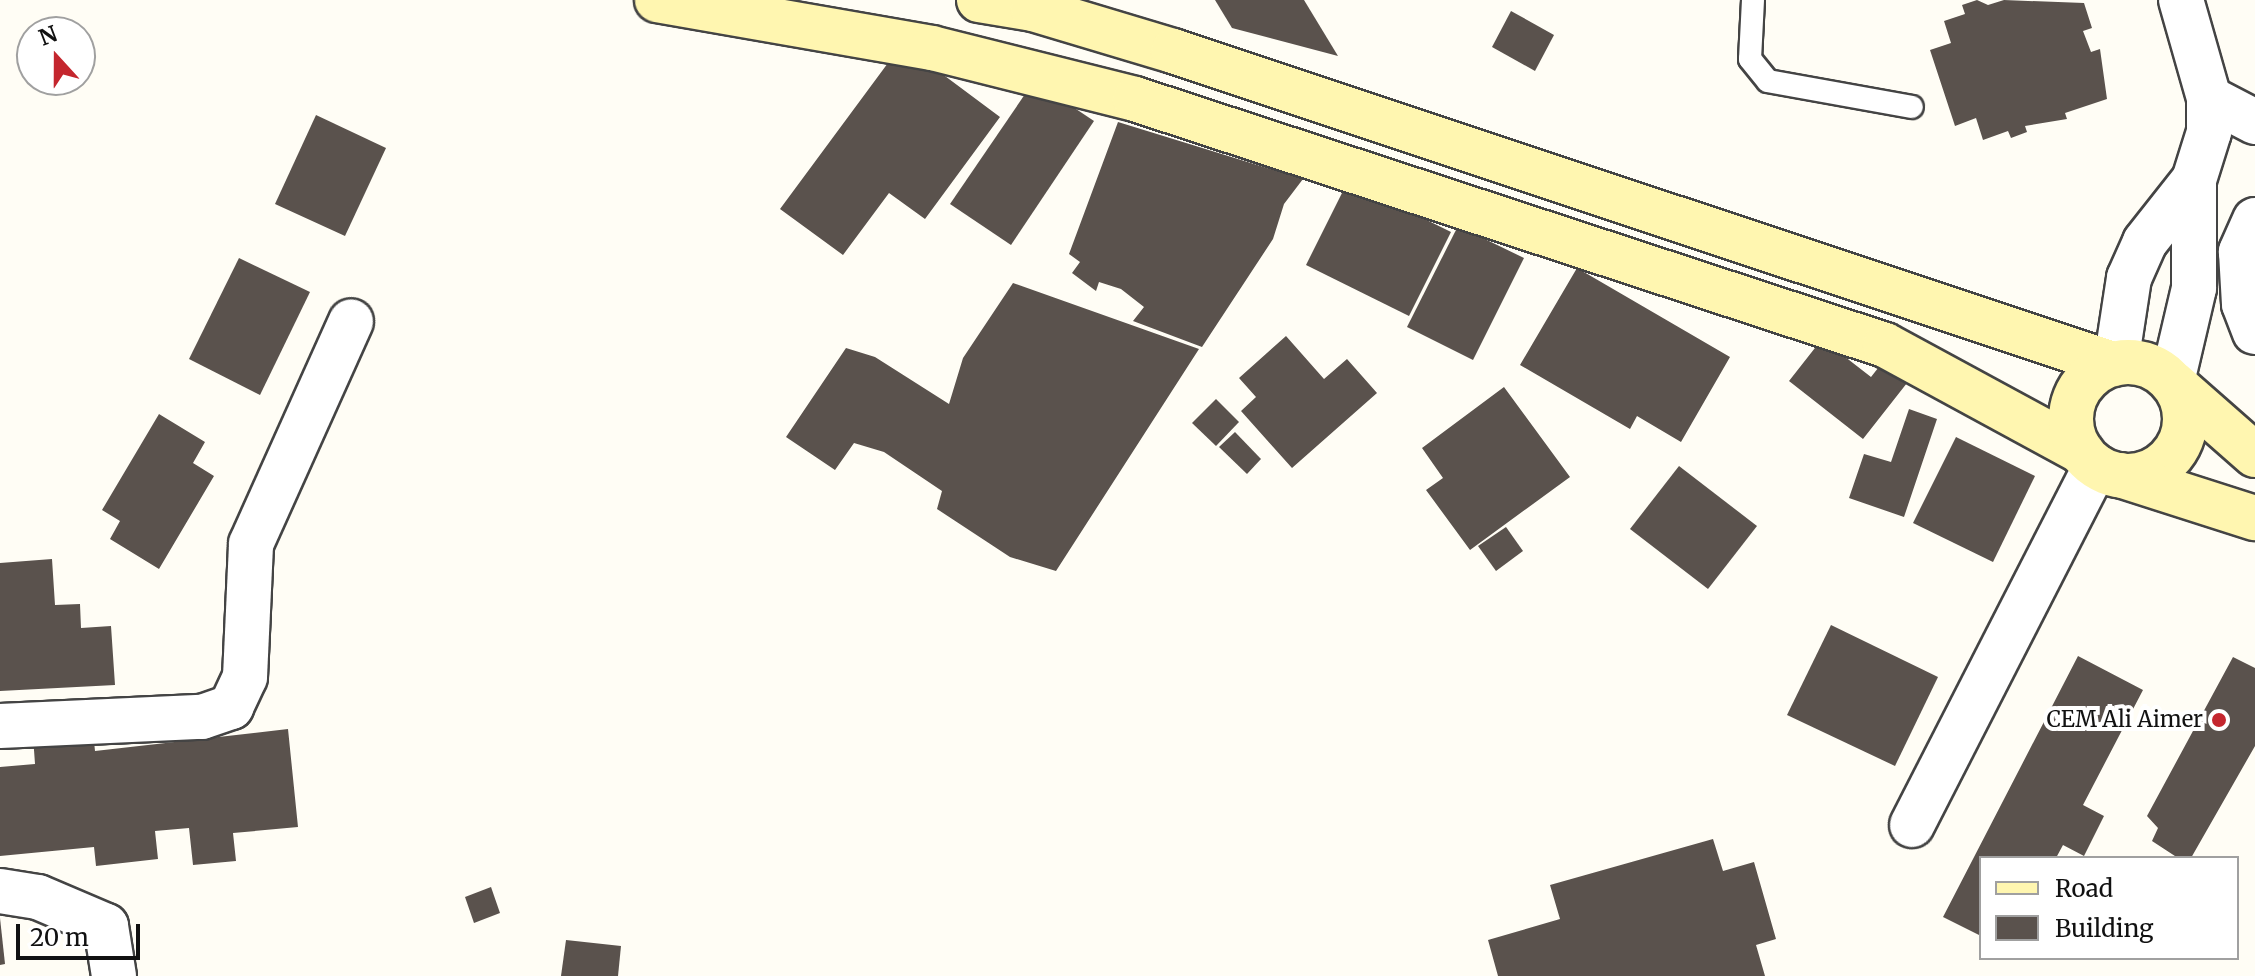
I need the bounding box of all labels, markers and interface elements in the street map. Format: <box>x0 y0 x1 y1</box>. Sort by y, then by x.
north arrow <box>16 16 96 96</box>
text: N <box>35 19 61 52</box>
place label: CEM Ali Aimer <box>2046 707 2203 733</box>
marker: CEM Ali Aimer <box>2210 711 2228 729</box>
legend <box>1979 856 2239 960</box>
text: Road <box>2055 873 2113 904</box>
scale bar <box>20 908 144 958</box>
text: Building <box>2055 913 2154 944</box>
text: 20 m <box>30 922 89 953</box>

